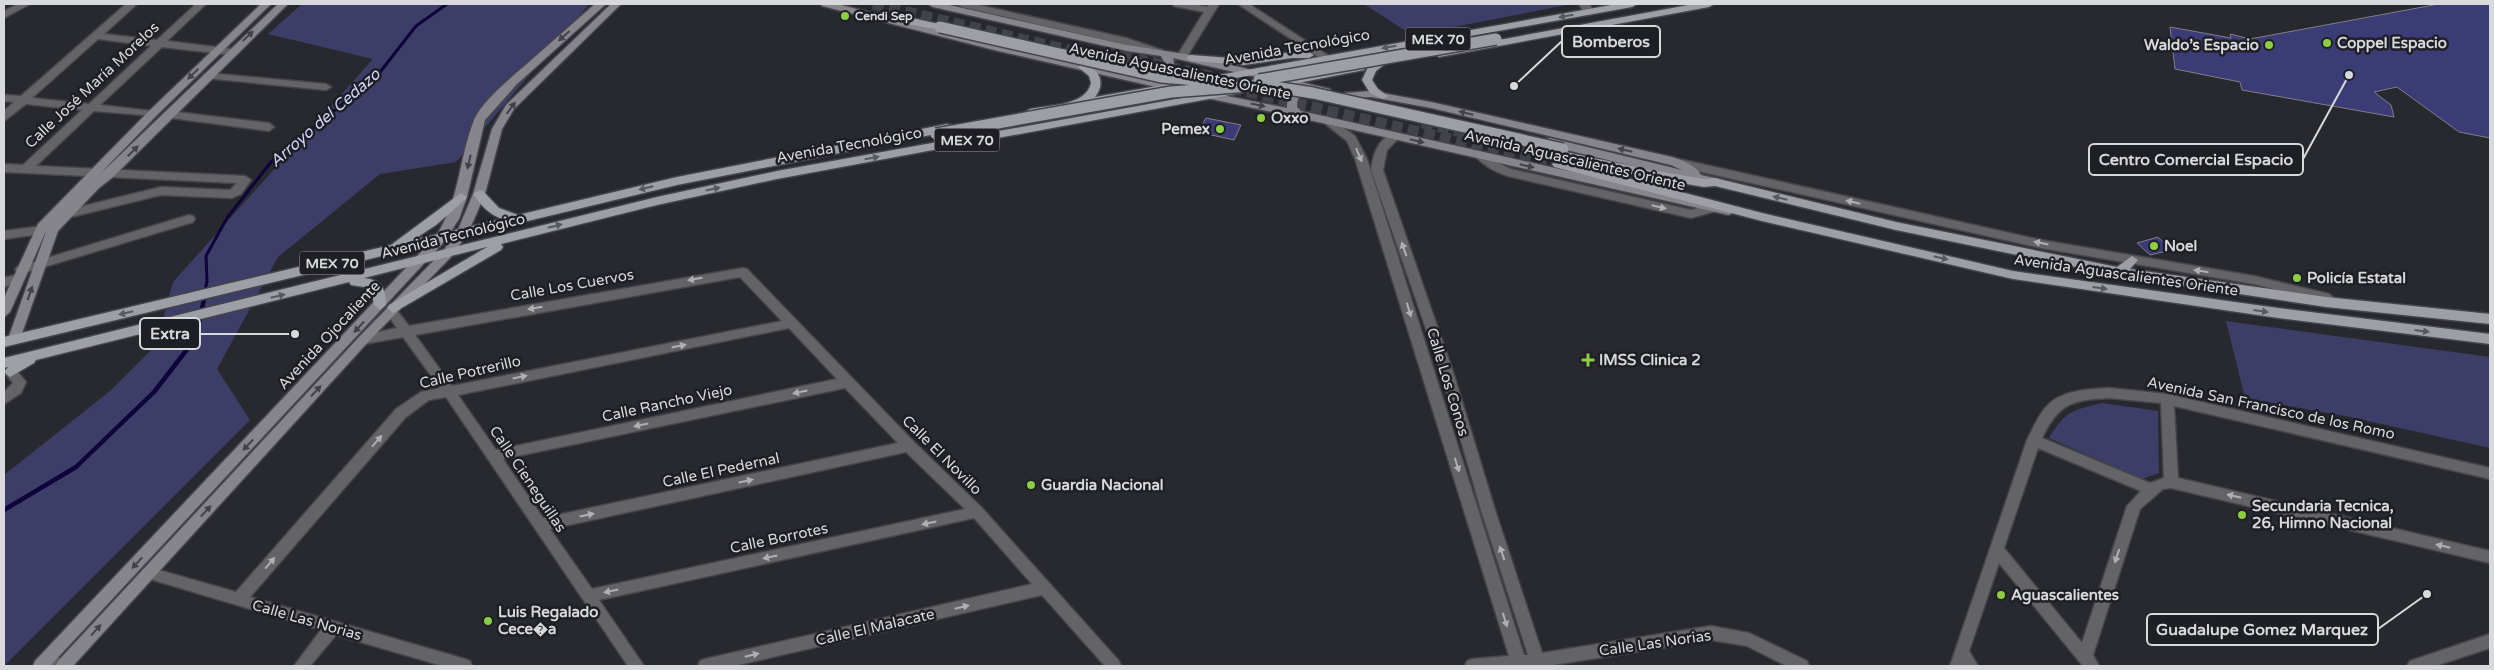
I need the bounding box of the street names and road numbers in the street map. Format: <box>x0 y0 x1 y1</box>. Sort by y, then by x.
street label: Calle José María Morelos <box>21 18 163 152</box>
street label: Avenida Tecnológico <box>1223 25 1371 69</box>
road number: MEX 70 <box>1406 28 1470 50</box>
street label: Avenida Aguascalientes Oriente <box>1067 39 1293 103</box>
street label: Avenida Tecnológico <box>775 123 923 167</box>
street label: Avenida Aguascalientes Oriente <box>1463 126 1687 194</box>
road number: MEX 70 <box>934 128 1000 152</box>
street label: Avenida Tecnológico <box>379 209 527 263</box>
street label: Avenida Aguascalientes Oriente <box>2013 250 2239 300</box>
road number: MEX 70 <box>300 252 364 274</box>
street label: Calle Los Cuervos <box>509 265 635 305</box>
street label: Avenida Ojocaliente <box>274 277 384 393</box>
street label: Calle Los Conos <box>1423 326 1473 438</box>
street label: Calle Potrerillo <box>418 352 522 392</box>
street label: Avenida San Francisco de los Romo <box>2146 373 2396 443</box>
street label: Calle Rancho Viejo <box>600 380 734 426</box>
street label: Calle El Novillo <box>898 411 986 499</box>
street label: Calle Cieneguillas <box>486 422 570 536</box>
street label: Calle El Pedernal <box>661 449 781 491</box>
street label: Calle Borrotes <box>728 519 830 557</box>
street label: Calle Las Norias <box>250 596 364 644</box>
street label: Calle El Malacate <box>814 605 936 649</box>
street label: Calle Las Norias <box>1598 626 1712 660</box>

